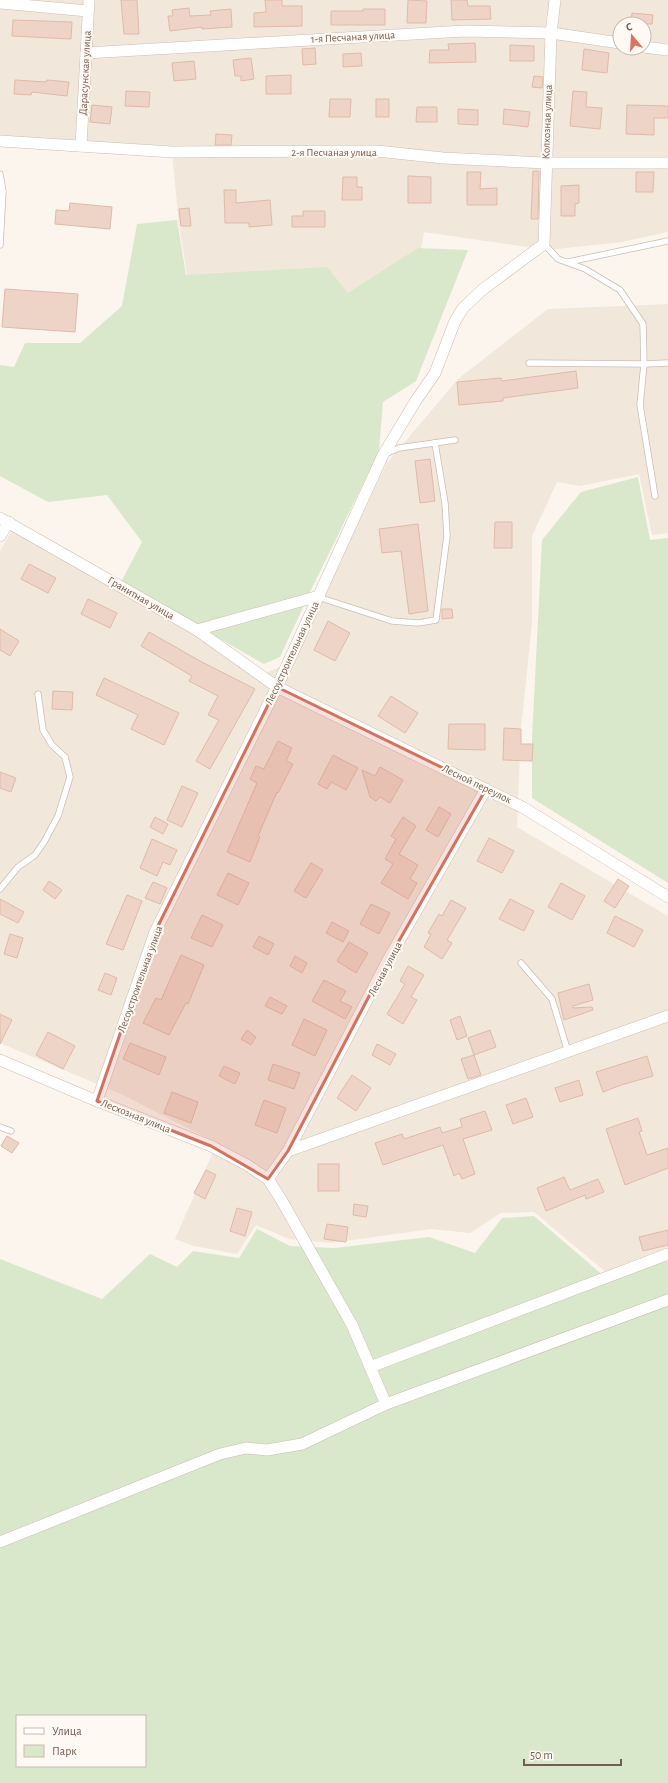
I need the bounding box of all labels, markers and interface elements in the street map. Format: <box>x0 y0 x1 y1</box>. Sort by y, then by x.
north arrow <box>612 16 652 56</box>
text: С <box>624 21 634 33</box>
street label: 1-я Песчаная улица <box>311 29 395 45</box>
street label: Дарасунская улица <box>77 30 93 116</box>
street label: Колхозная улица <box>540 84 554 160</box>
street label: 2-я Песчаная улица <box>291 147 377 158</box>
street label: Гранитная улица <box>106 575 176 621</box>
street label: Лесоустроительная улица <box>263 600 321 706</box>
street label: Лесной переулок <box>441 762 513 806</box>
street label: Лесоустроительная улица <box>116 924 164 1034</box>
street label: Лесная улица <box>366 940 404 998</box>
street label: Лесхозная улица <box>100 1097 172 1135</box>
legend <box>16 1715 146 1767</box>
text: Улица <box>52 1725 82 1737</box>
scale bar <box>524 1741 621 1767</box>
text: Парк <box>52 1745 77 1757</box>
text: 50 m <box>530 1749 553 1761</box>

